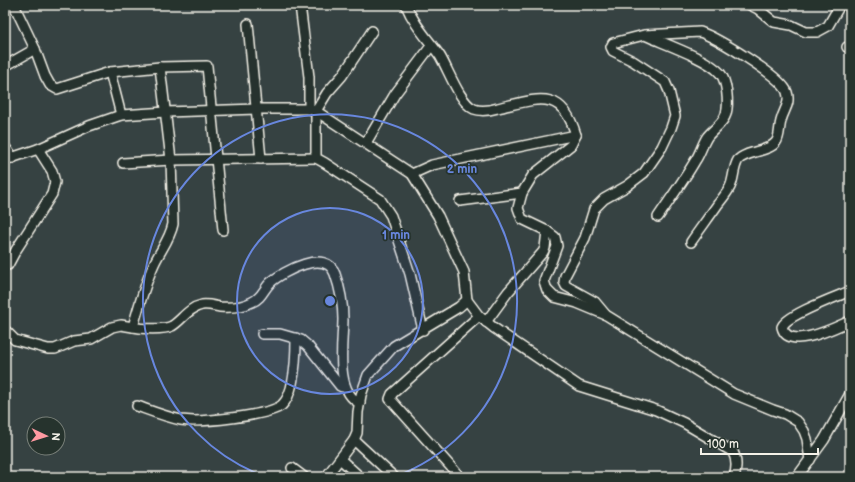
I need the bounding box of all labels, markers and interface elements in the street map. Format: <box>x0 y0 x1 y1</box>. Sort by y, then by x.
text: 2 min <box>447 162 477 177</box>
text: 1 min <box>382 228 410 243</box>
centre of rings <box>323 294 337 308</box>
north arrow <box>26 416 66 456</box>
scale bar <box>701 430 818 456</box>
text: N <box>49 432 62 441</box>
text: 100 m <box>707 437 739 452</box>

